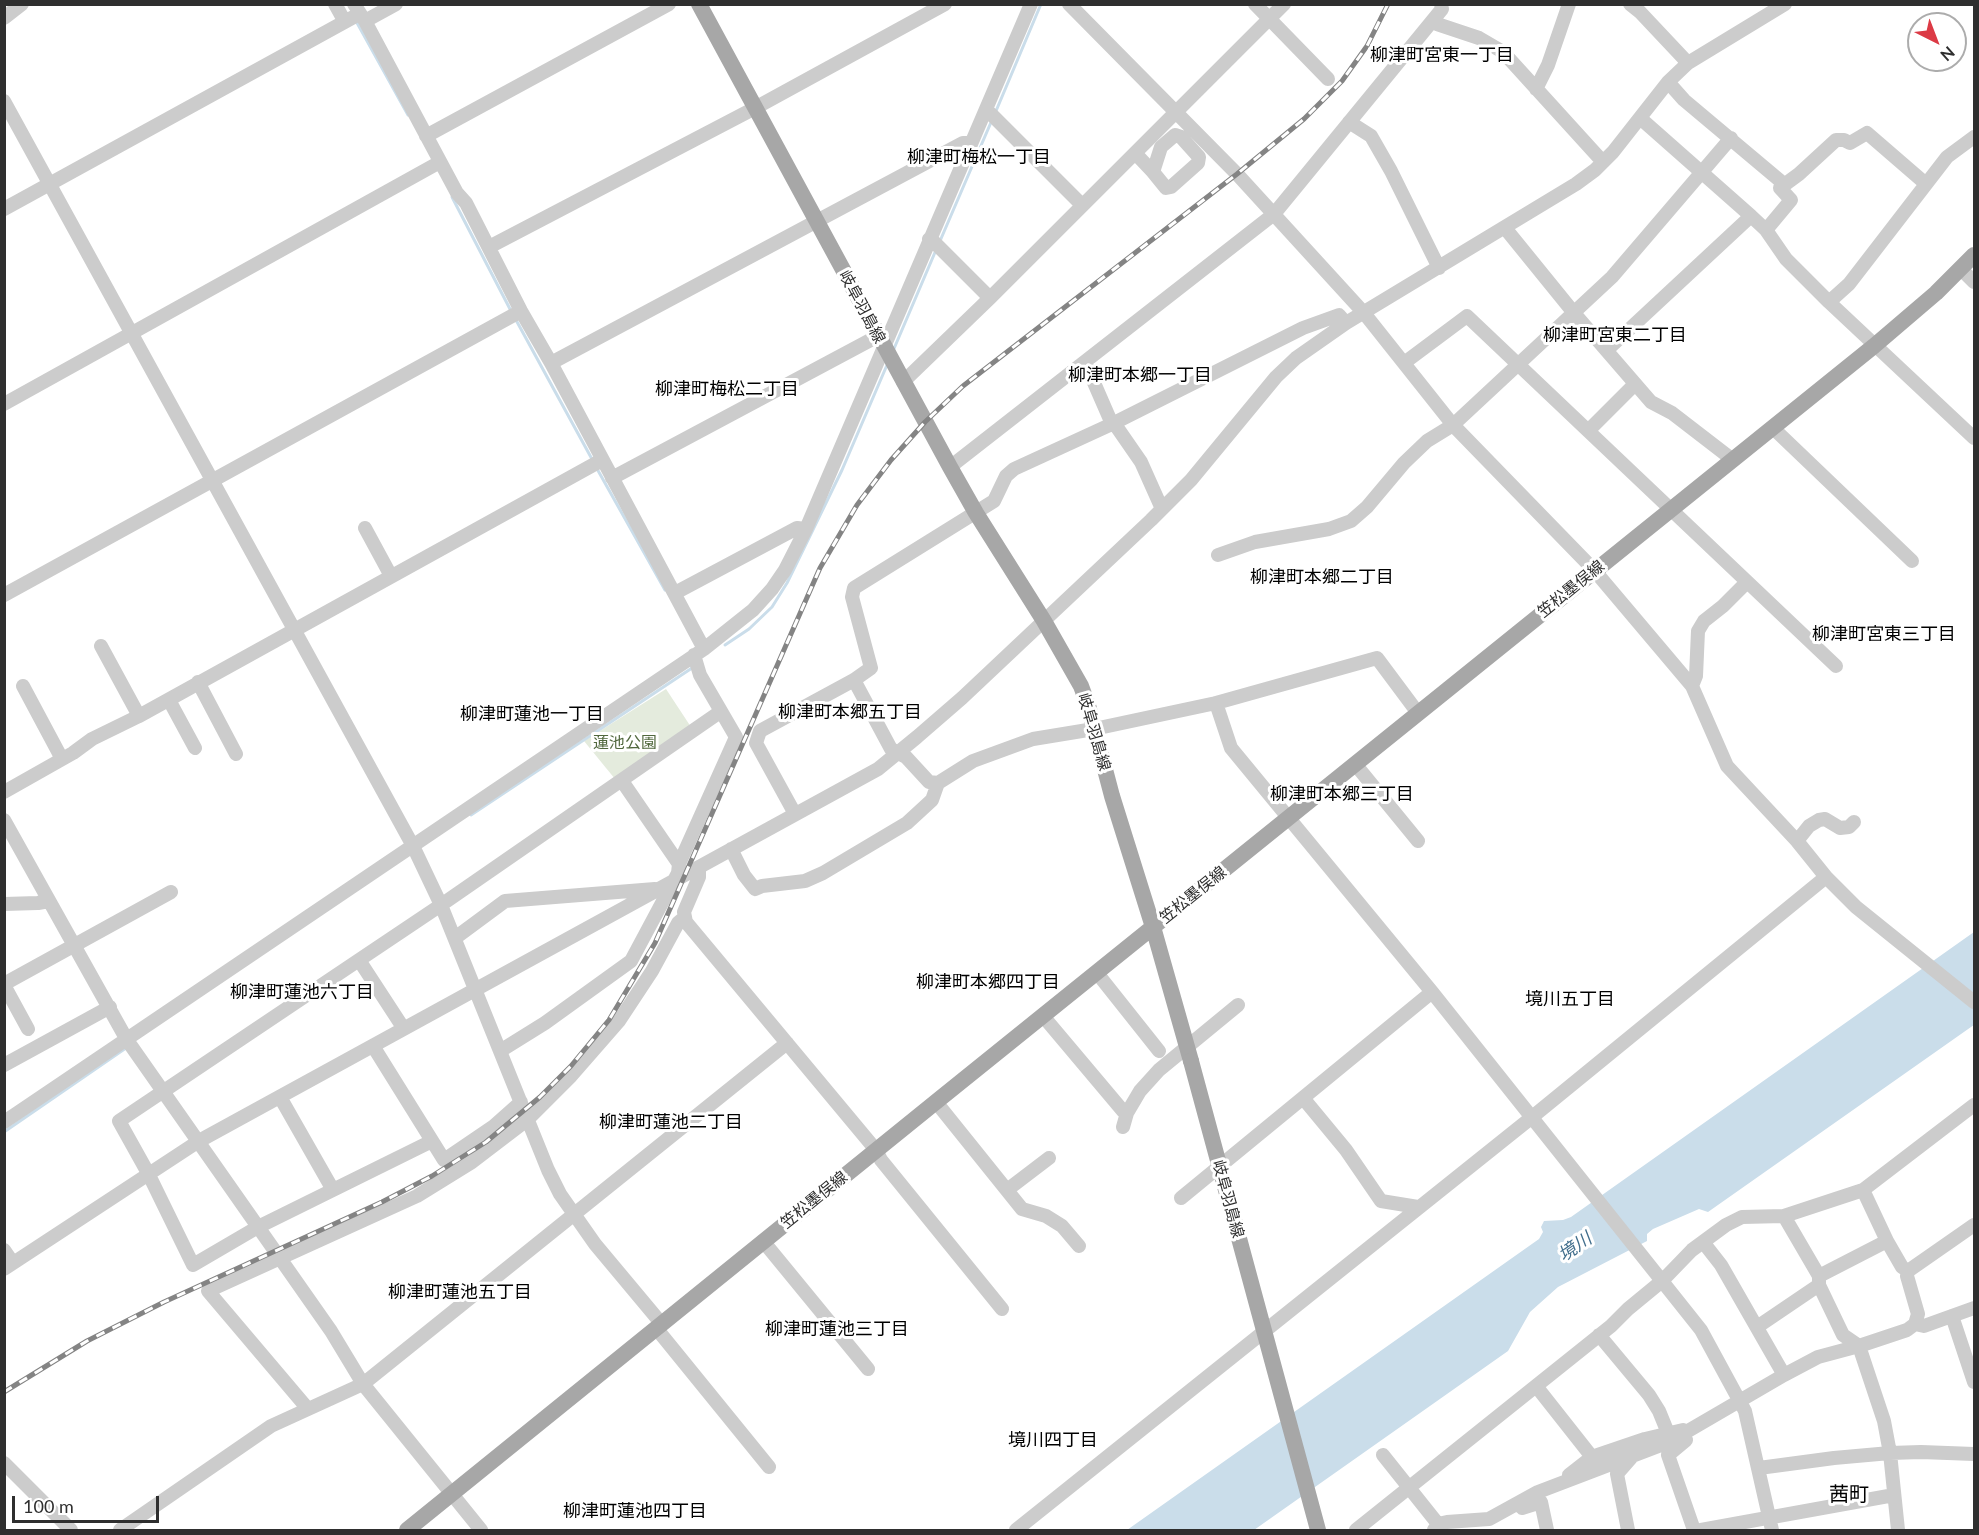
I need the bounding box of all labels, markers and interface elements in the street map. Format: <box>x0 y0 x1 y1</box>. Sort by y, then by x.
north arrow <box>1907 12 1967 72</box>
text: N <box>1937 43 1959 65</box>
district label: 柳津町宮東一丁目 <box>1370 44 1514 66</box>
district label: 柳津町梅松一丁目 <box>907 146 1051 168</box>
street label: 岐阜羽島線 <box>835 267 889 347</box>
district label: 柳津町宮東二丁目 <box>1543 324 1687 346</box>
district label: 柳津町本郷一丁目 <box>1068 364 1212 386</box>
district label: 柳津町梅松二丁目 <box>655 378 799 400</box>
street label: 笠松墨俣線 <box>1534 556 1608 622</box>
district label: 柳津町本郷二丁目 <box>1250 566 1394 588</box>
district label: 柳津町宮東三丁目 <box>1812 623 1956 645</box>
street label: 岐阜羽島線 <box>1074 691 1114 773</box>
district label: 柳津町本郷五丁目 <box>778 701 922 723</box>
district label: 柳津町蓮池一丁目 <box>460 703 604 725</box>
park label: 蓮池公園 <box>593 733 657 753</box>
district label: 柳津町本郷三丁目 <box>1270 783 1414 805</box>
street label: 笠松墨俣線 <box>1156 862 1230 928</box>
district label: 柳津町本郷四丁目 <box>916 971 1060 993</box>
district label: 柳津町蓮池六丁目 <box>230 981 374 1003</box>
district label: 境川五丁目 <box>1525 988 1615 1010</box>
district label: 柳津町蓮池二丁目 <box>599 1111 743 1133</box>
street label: 岐阜羽島線 <box>1208 1158 1248 1240</box>
street label: 笠松墨俣線 <box>777 1167 851 1233</box>
water label: 境川 <box>1554 1228 1596 1266</box>
district label: 柳津町蓮池五丁目 <box>388 1281 532 1303</box>
district label: 柳津町蓮池三丁目 <box>765 1318 909 1340</box>
district label: 境川四丁目 <box>1008 1429 1098 1451</box>
district label: 茜町 <box>1829 1483 1869 1507</box>
scale bar <box>15 1484 162 1522</box>
text: 100 m <box>23 1495 74 1517</box>
district label: 柳津町蓮池四丁目 <box>563 1500 707 1522</box>

